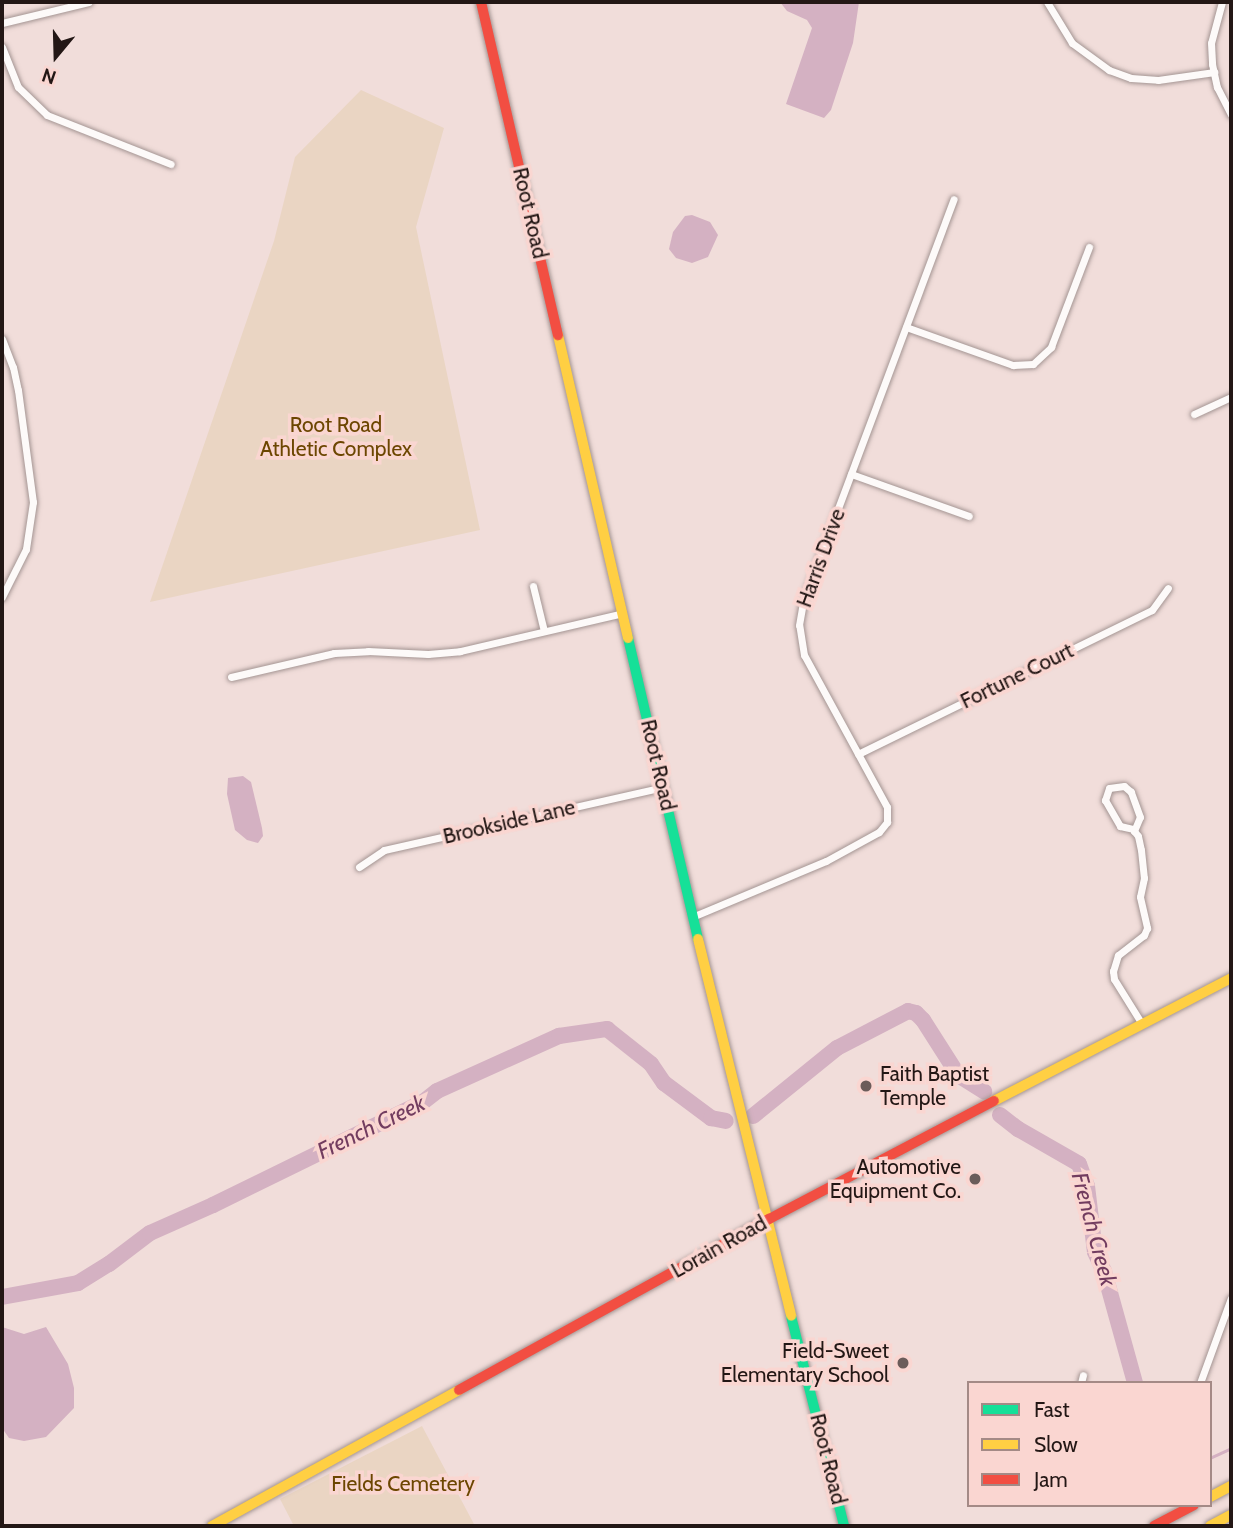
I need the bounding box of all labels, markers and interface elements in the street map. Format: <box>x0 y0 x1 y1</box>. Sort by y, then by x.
north arrow <box>21 21 91 91</box>
text: N <box>39 63 59 89</box>
street label: Root Road <box>507 165 553 261</box>
park label: Root Road Athletic Complex <box>260 412 412 462</box>
street label: Harris Drive <box>792 505 850 611</box>
street label: Fortune Court <box>956 638 1078 714</box>
street label: Root Road <box>635 717 681 813</box>
street label: Brookside Lane <box>441 795 577 849</box>
place label: Faith Baptist Temple <box>880 1061 989 1111</box>
marker: Faith Baptist Temple <box>858 1078 874 1094</box>
water label: French Creek <box>312 1089 430 1165</box>
place label: Automotive Equipment Co. <box>830 1154 961 1204</box>
water label: French Creek <box>1066 1169 1122 1289</box>
marker: Automotive Equipment Co. <box>967 1171 983 1187</box>
street label: Lorain Road <box>667 1211 771 1283</box>
place label: Field-Sweet Elementary School <box>721 1338 889 1388</box>
marker: Field-Sweet Elementary School <box>895 1355 911 1371</box>
legend <box>967 1381 1212 1507</box>
text: Fast <box>1034 1397 1070 1422</box>
street label: Root Road <box>805 1411 851 1507</box>
text: Slow <box>1034 1432 1078 1457</box>
text: Jam <box>1034 1467 1068 1492</box>
park label: Fields Cemetery <box>331 1471 475 1497</box>

